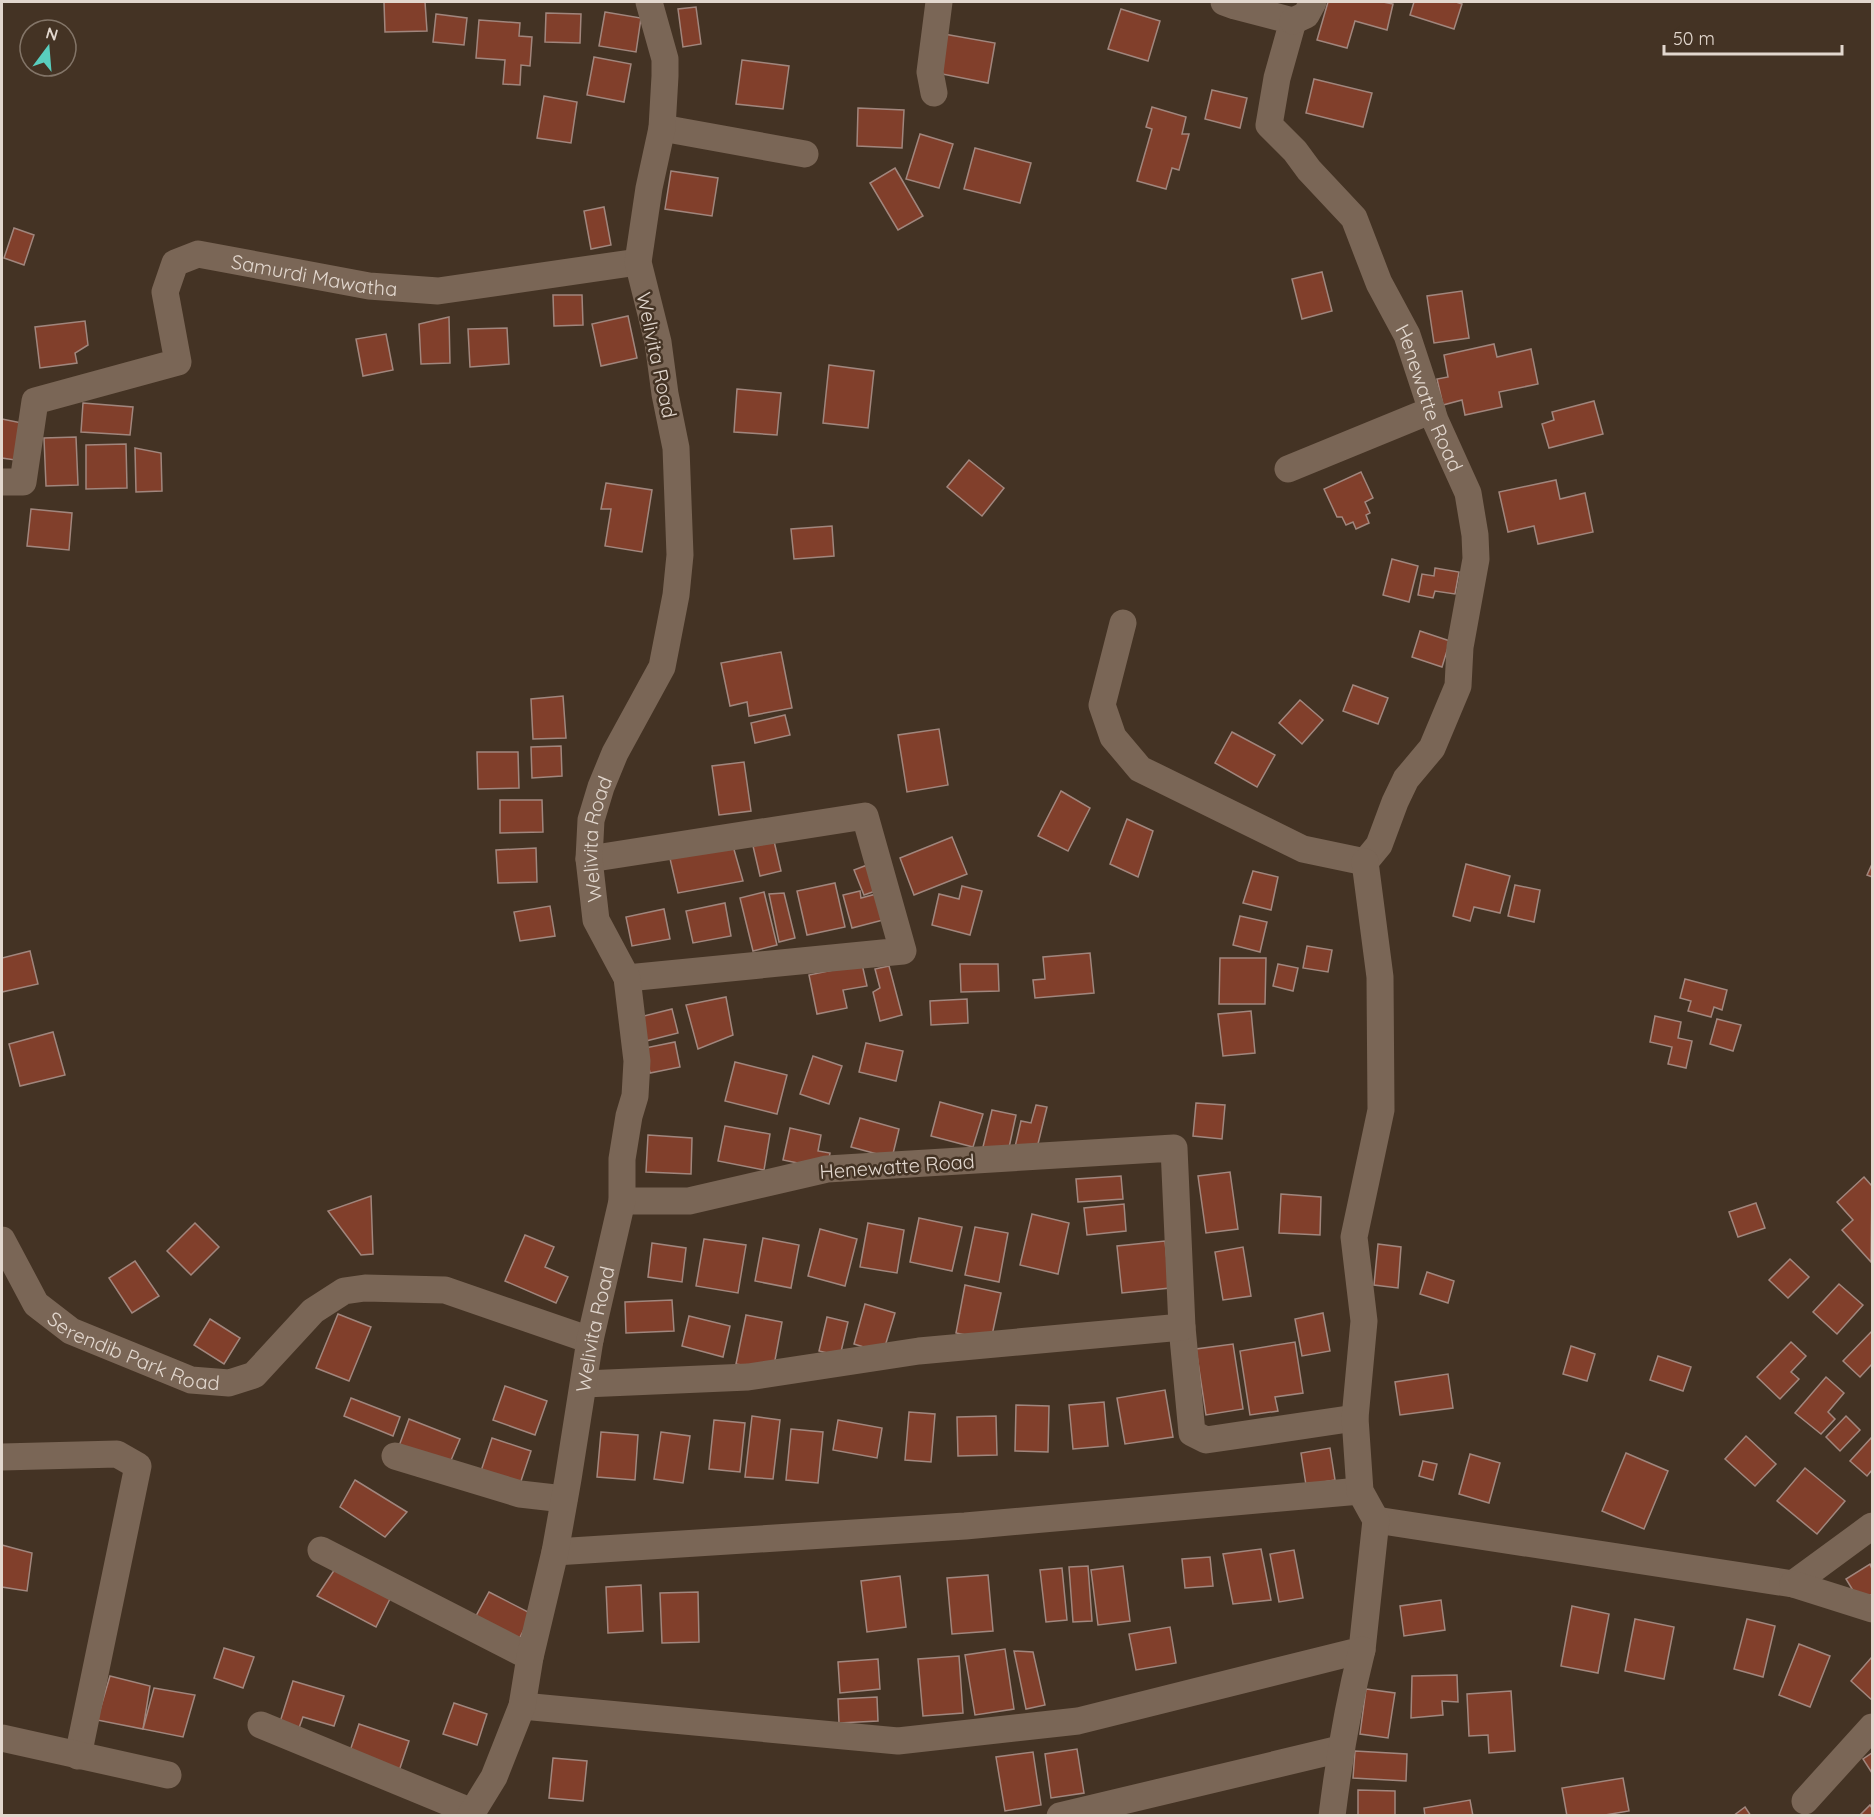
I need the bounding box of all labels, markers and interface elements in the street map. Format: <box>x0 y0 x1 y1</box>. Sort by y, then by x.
north arrow <box>18 18 78 78</box>
scale bar <box>1664 18 1842 56</box>
text: N <box>44 22 61 45</box>
text: 50 m <box>1673 27 1715 50</box>
street label: Samurdi Mawatha <box>229 248 398 301</box>
street label: Welivita Road <box>631 290 683 420</box>
street label: Henewatte Road <box>1391 319 1469 475</box>
street label: Welivita Road <box>576 772 617 904</box>
street label: Henewatte Road <box>818 1148 976 1184</box>
street label: Welivita Road <box>569 1264 619 1394</box>
street label: Serendib Park Road <box>43 1305 221 1395</box>

